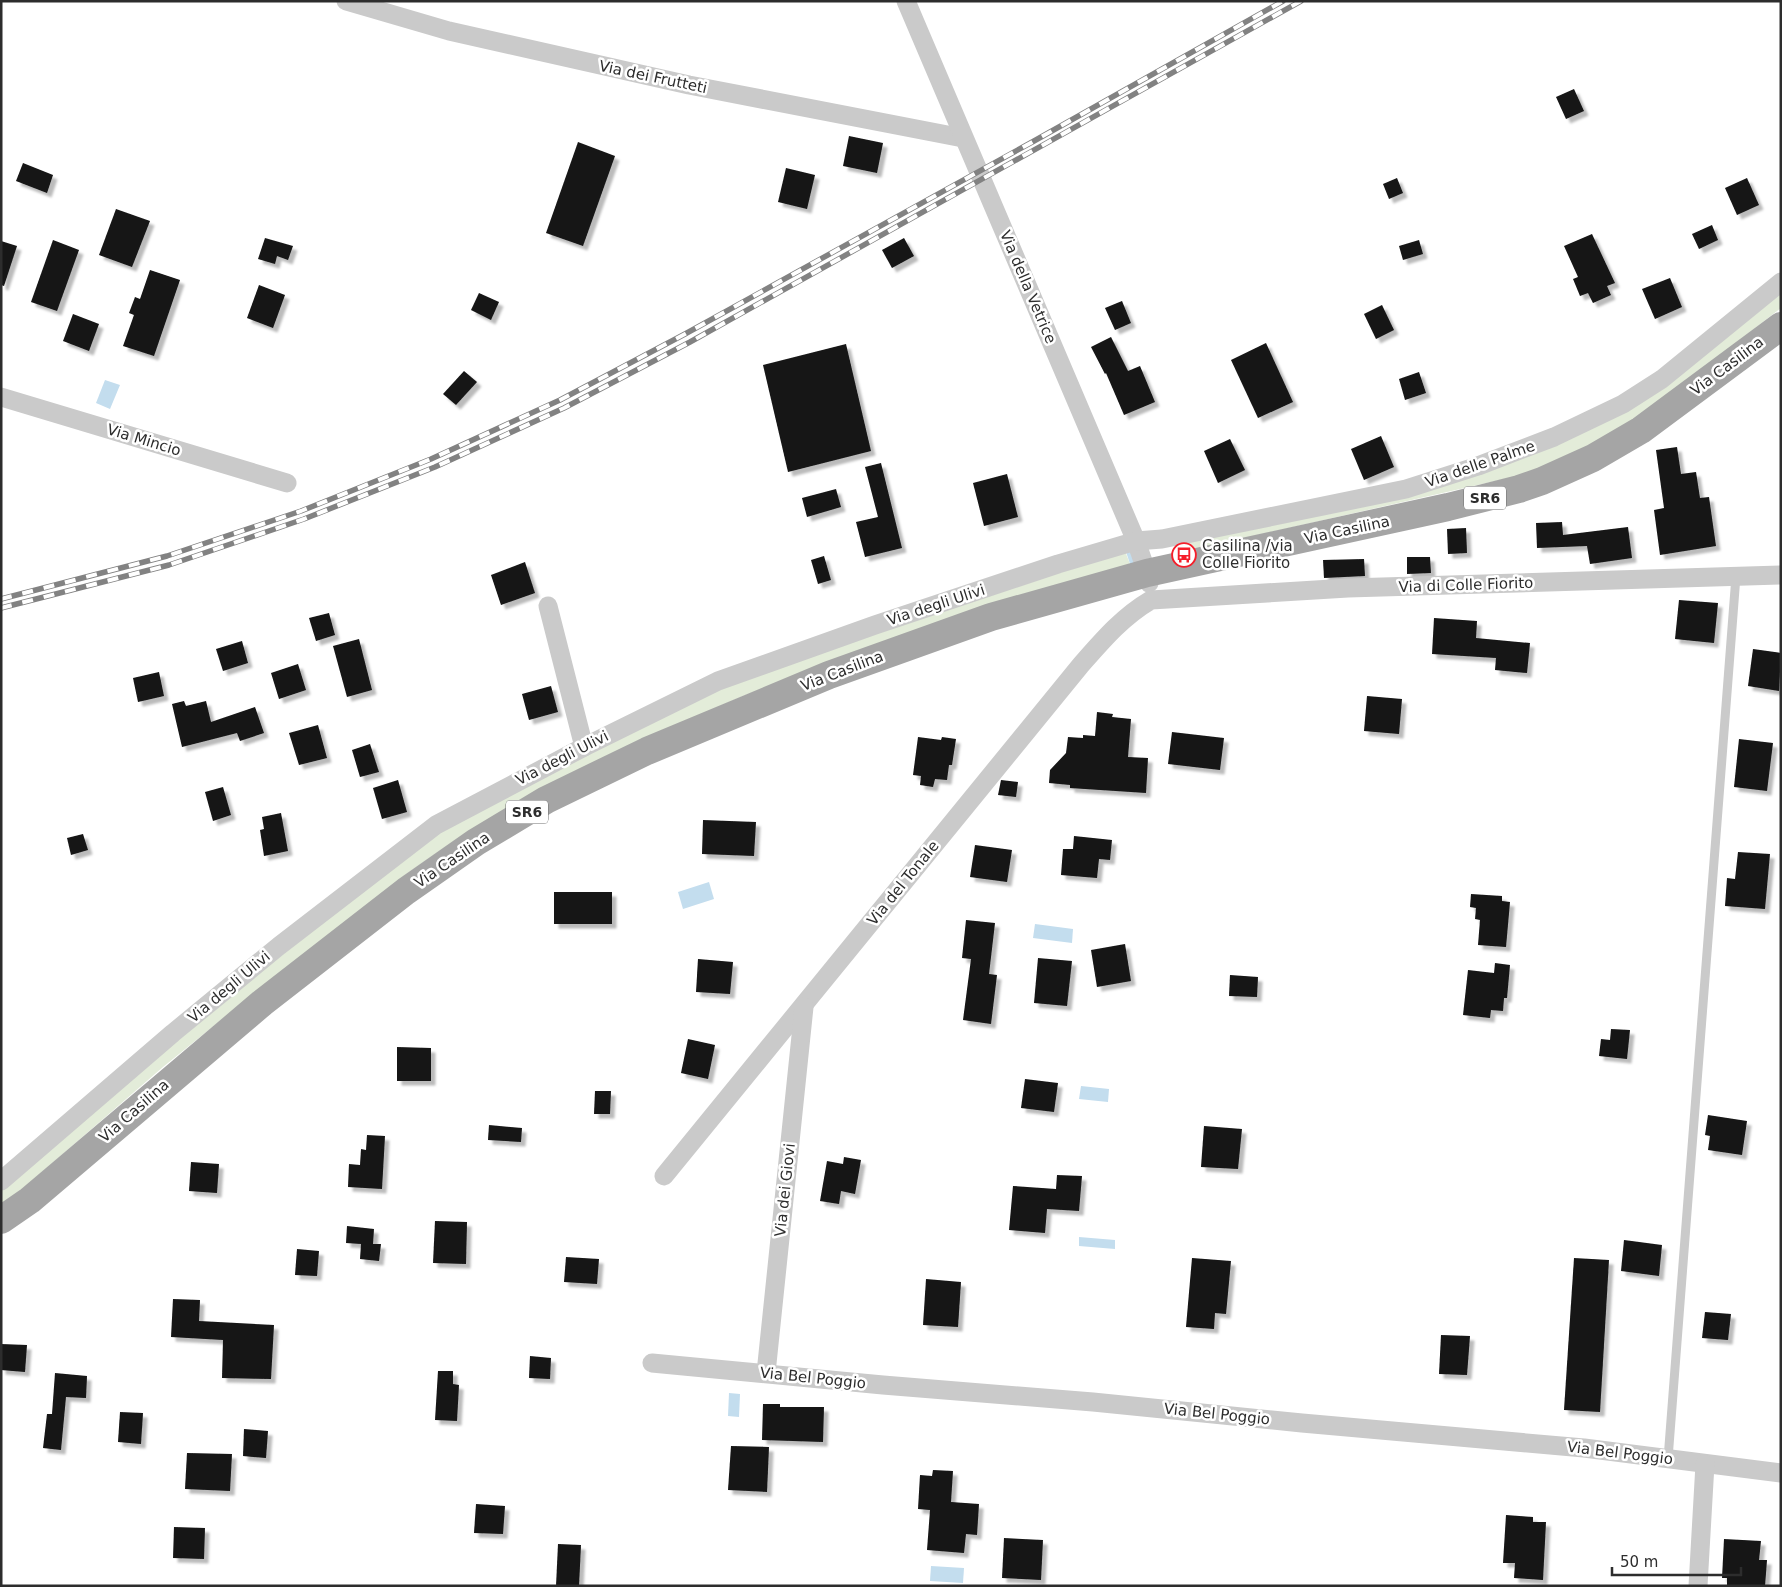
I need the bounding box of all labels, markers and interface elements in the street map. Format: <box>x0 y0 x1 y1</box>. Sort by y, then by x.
street label: Via dei Frutteti <box>597 57 709 97</box>
street label: Via della Vetrice <box>996 228 1060 346</box>
street label: Via Casilina <box>1687 333 1767 399</box>
street label: Via Mincio <box>105 420 183 460</box>
street label: Via delle Palme <box>1423 437 1537 491</box>
road number: SR6 <box>1464 486 1506 509</box>
street label: Via Casilina <box>1303 512 1391 548</box>
place label: Casilina /via Colle Fiorito <box>1202 537 1293 572</box>
bus stop icon: Casilina /via Colle Fiorito <box>1171 542 1197 568</box>
street label: Via di Colle Fiorito <box>1398 574 1534 596</box>
street label: Via degli Ulivi <box>885 581 987 629</box>
street label: Via Casilina <box>798 647 886 695</box>
street label: Via degli Ulivi <box>513 727 611 789</box>
road number: SR6 <box>506 800 548 824</box>
street label: Via Casilina <box>411 828 493 892</box>
street label: Via del Tonale <box>863 837 943 929</box>
street label: Via degli Ulivi <box>184 947 274 1027</box>
street label: Via Casilina <box>95 1076 173 1146</box>
street label: Via dei Giovi <box>771 1142 799 1238</box>
street label: Via Bel Poggio <box>759 1363 867 1393</box>
street label: Via Bel Poggio <box>1163 1399 1271 1429</box>
street label: Via Bel Poggio <box>1566 1438 1674 1468</box>
scale bar <box>1612 1544 1741 1576</box>
text: 50 m <box>1620 1553 1658 1571</box>

